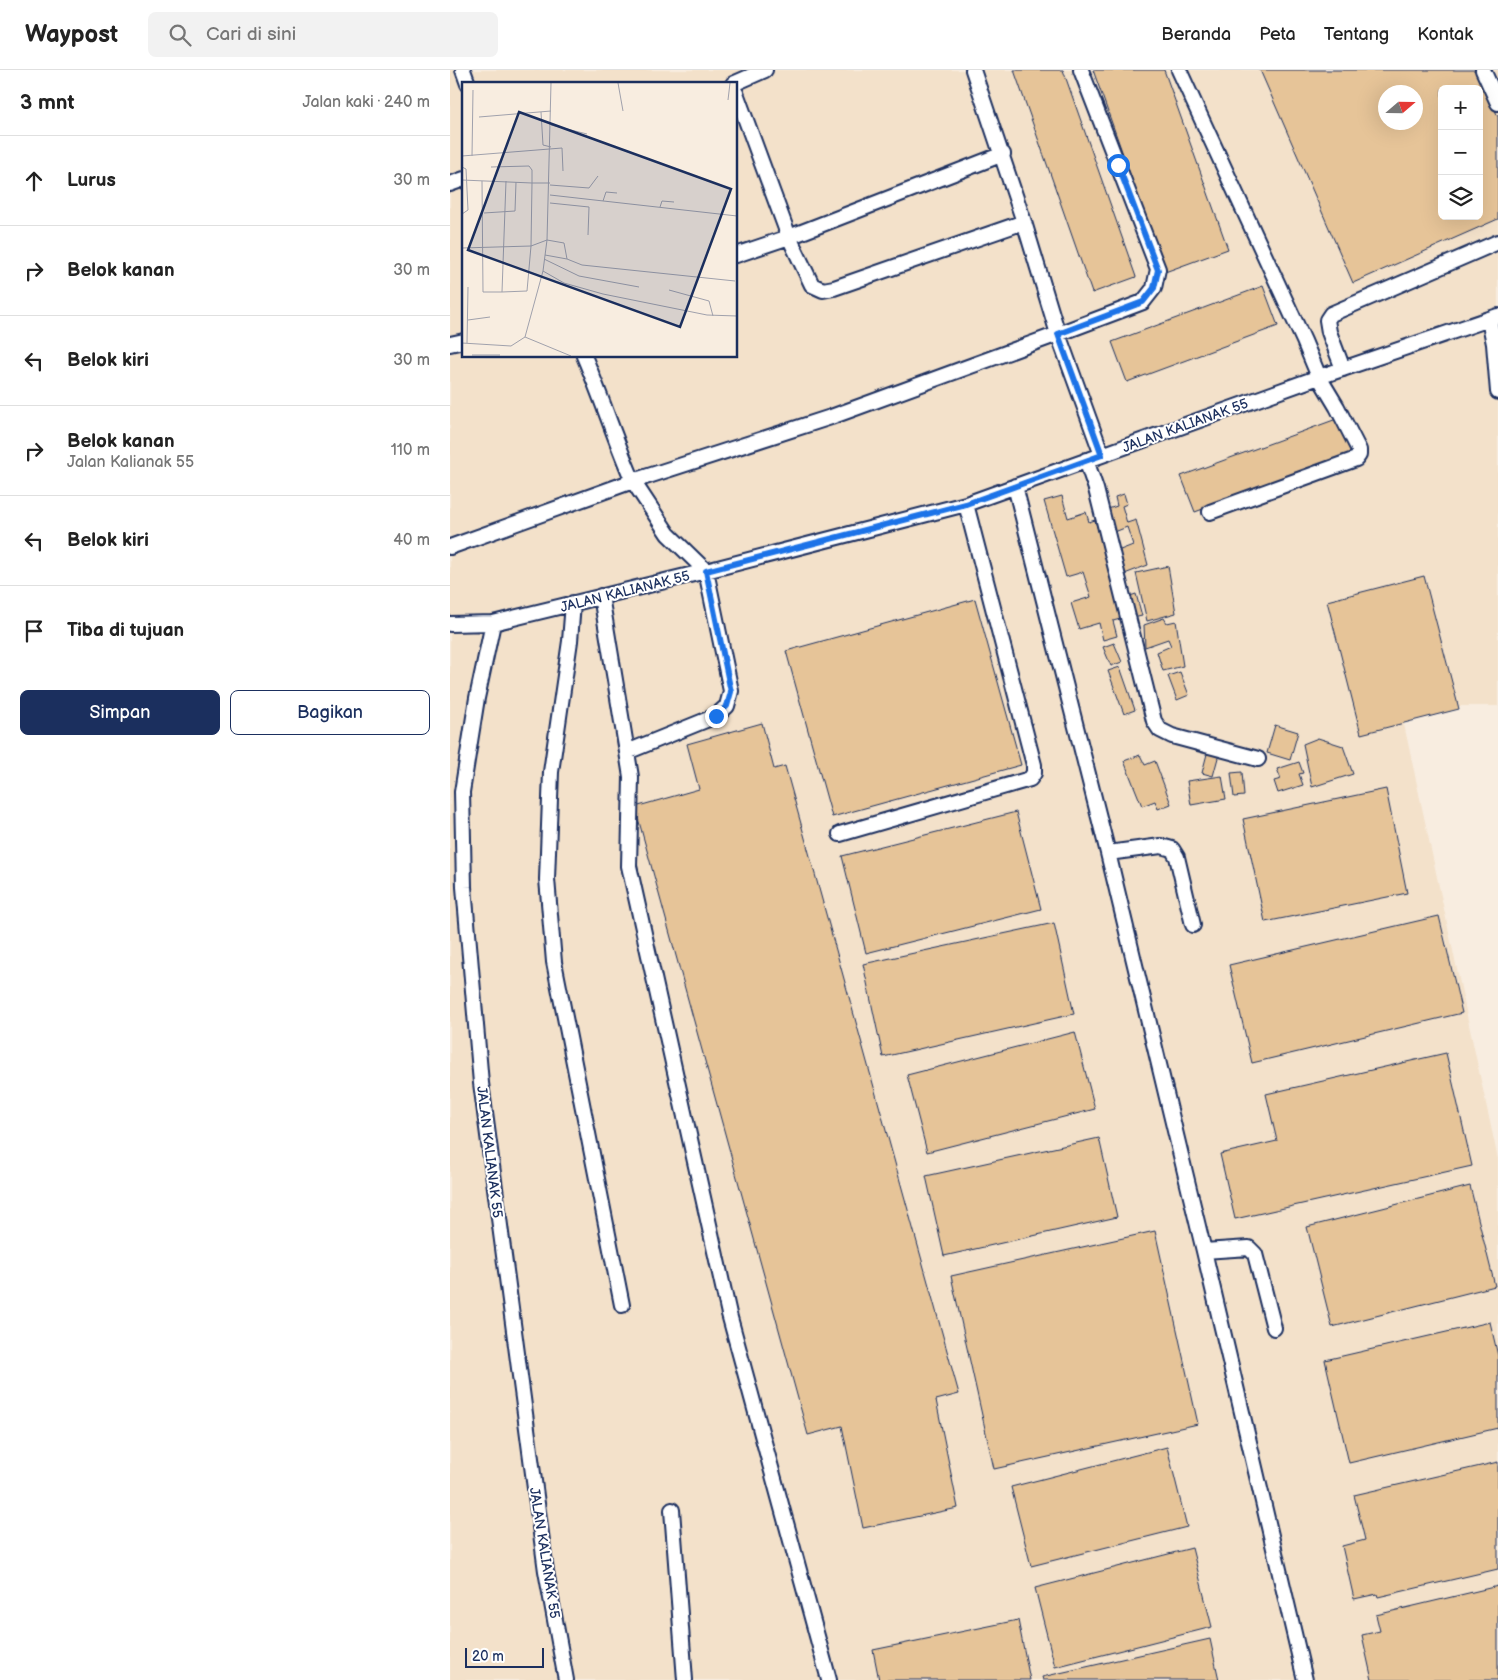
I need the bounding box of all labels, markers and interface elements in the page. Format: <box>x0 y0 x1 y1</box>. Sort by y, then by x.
search box <box>148 12 498 57</box>
text: Waypost <box>25 20 118 49</box>
icon: search <box>166 21 194 49</box>
text: Cari di sini <box>206 23 296 46</box>
text: Beranda <box>1161 24 1231 45</box>
text: Peta <box>1259 24 1296 45</box>
text: Tentang <box>1324 24 1389 45</box>
text: Kontak <box>1417 24 1473 45</box>
inset map <box>462 82 738 358</box>
north arrow <box>1378 85 1423 130</box>
map controls <box>1438 85 1483 220</box>
button: + <box>1438 85 1483 130</box>
text: 3 mnt <box>20 90 75 115</box>
text: Jalan kaki · 240 m <box>302 93 430 112</box>
button: − <box>1438 130 1483 175</box>
route start <box>1107 154 1130 177</box>
icon: ahead <box>20 167 48 195</box>
text: Lurus <box>67 169 116 192</box>
text: 30 m <box>393 171 430 190</box>
button: layers <box>1438 175 1483 220</box>
icon: right <box>20 257 48 285</box>
text: Belok kanan <box>67 259 175 282</box>
text: 30 m <box>393 261 430 280</box>
icon: left <box>20 347 48 375</box>
text: Belok kiri <box>67 349 149 372</box>
text: 30 m <box>393 351 430 370</box>
street label: JALAN KALIANAK 55 <box>1120 395 1250 456</box>
text: Belok kanan <box>67 430 175 453</box>
icon: right <box>20 437 48 465</box>
text: 110 m <box>391 441 430 460</box>
text: Jalan Kalianak 55 <box>67 453 194 472</box>
icon: left <box>20 527 48 555</box>
text: Belok kiri <box>67 529 149 552</box>
text: 40 m <box>393 531 430 550</box>
street label: JALAN KALIANAK 55 <box>559 567 692 616</box>
icon: arrive <box>20 617 48 645</box>
text: Tiba di tujuan <box>67 619 184 642</box>
button: Simpan <box>20 690 220 735</box>
button: Bagikan <box>230 690 430 735</box>
route end <box>705 705 728 728</box>
street label: JALAN KALIANAK 55 <box>473 1085 506 1219</box>
street label: JALAN KALIANAK 55 <box>526 1486 563 1620</box>
scale bar <box>465 1645 544 1668</box>
text: 20 m <box>472 1648 504 1665</box>

